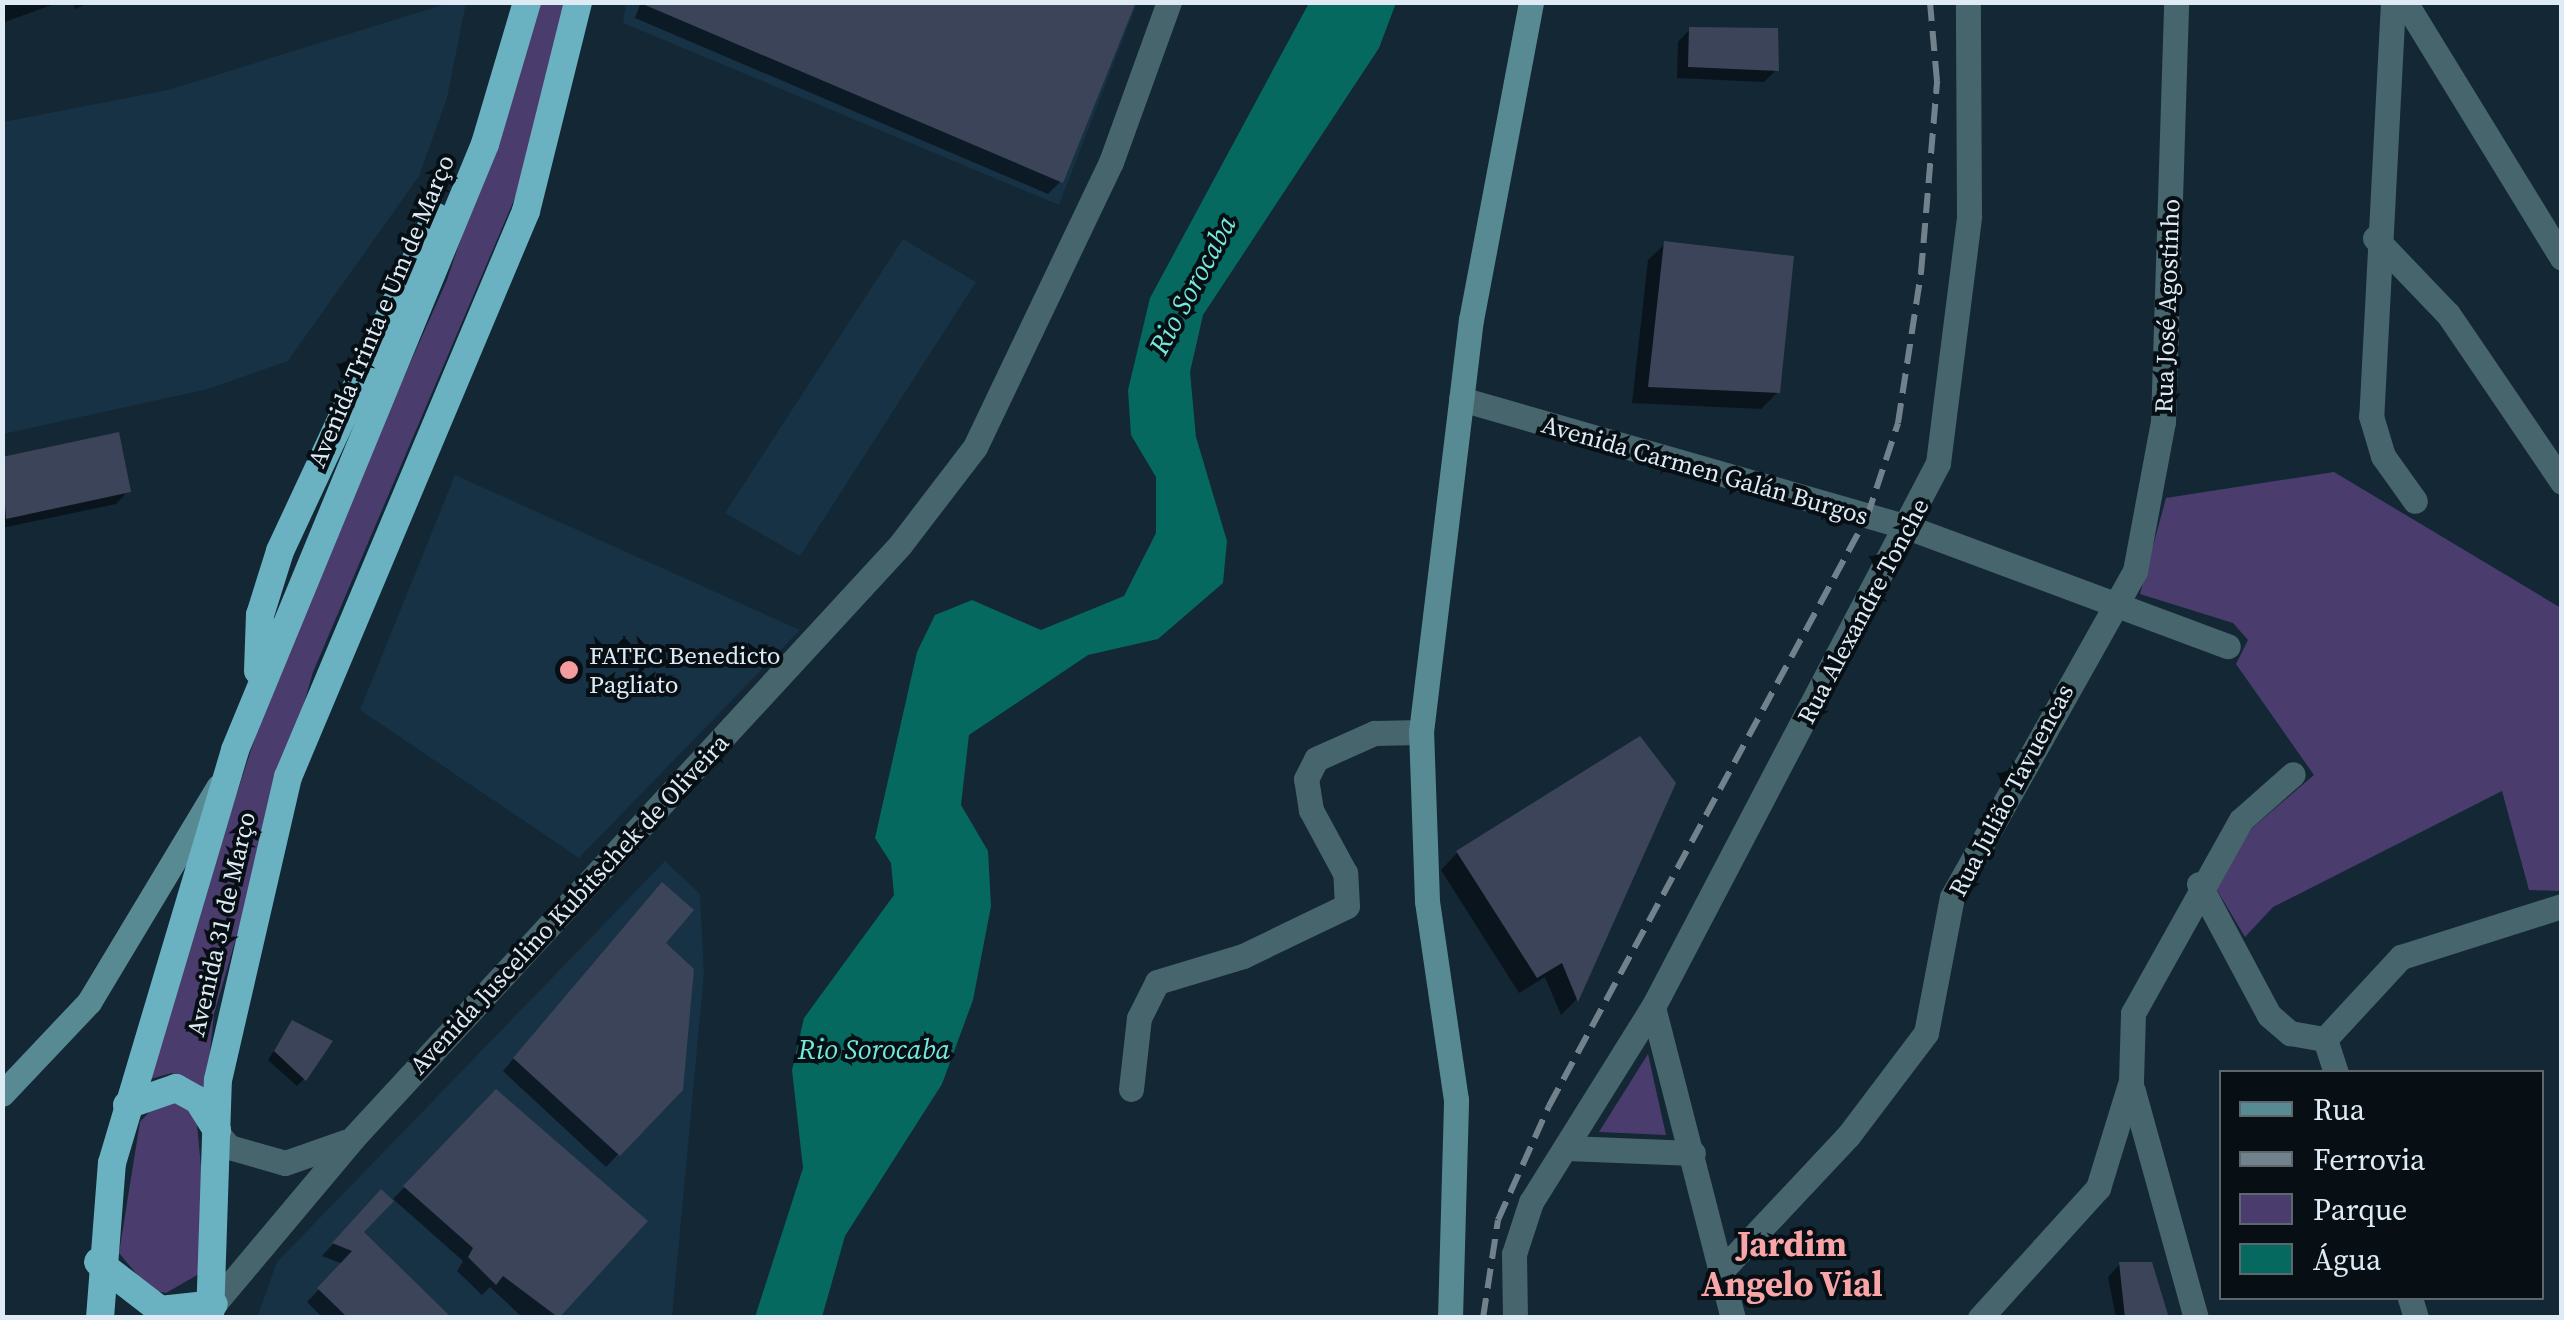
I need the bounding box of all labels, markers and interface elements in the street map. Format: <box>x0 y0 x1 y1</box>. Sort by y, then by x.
street label: Avenida Trinta e Um de Março <box>301 150 461 472</box>
street label: Rua José Agostinho <box>2148 198 2186 414</box>
water label: Rio Sorocaba <box>1141 210 1243 360</box>
street label: Avenida Carmen Galán Burgos <box>1538 409 1872 531</box>
street label: Rua Alexandre Tonche <box>1791 493 1935 729</box>
place label: FATEC Benedicto Pagliato <box>589 641 781 700</box>
marker: FATEC Benedicto Pagliato <box>558 659 580 681</box>
street label: Rua Julião Tavuencas <box>1942 679 2080 901</box>
street label: Avenida Juscelino Kubitschek de Oliveira <box>403 728 735 1080</box>
street label: Avenida 31 de Março <box>181 809 261 1039</box>
water label: Rio Sorocaba <box>798 1032 950 1066</box>
legend <box>2219 1070 2544 1300</box>
text: Rua <box>2313 1089 2365 1130</box>
text: Ferrovia <box>2313 1139 2425 1180</box>
text: Parque <box>2313 1189 2407 1230</box>
district label: Jardim Angelo Vial <box>1701 1223 1883 1305</box>
text: Água <box>2313 1239 2381 1280</box>

